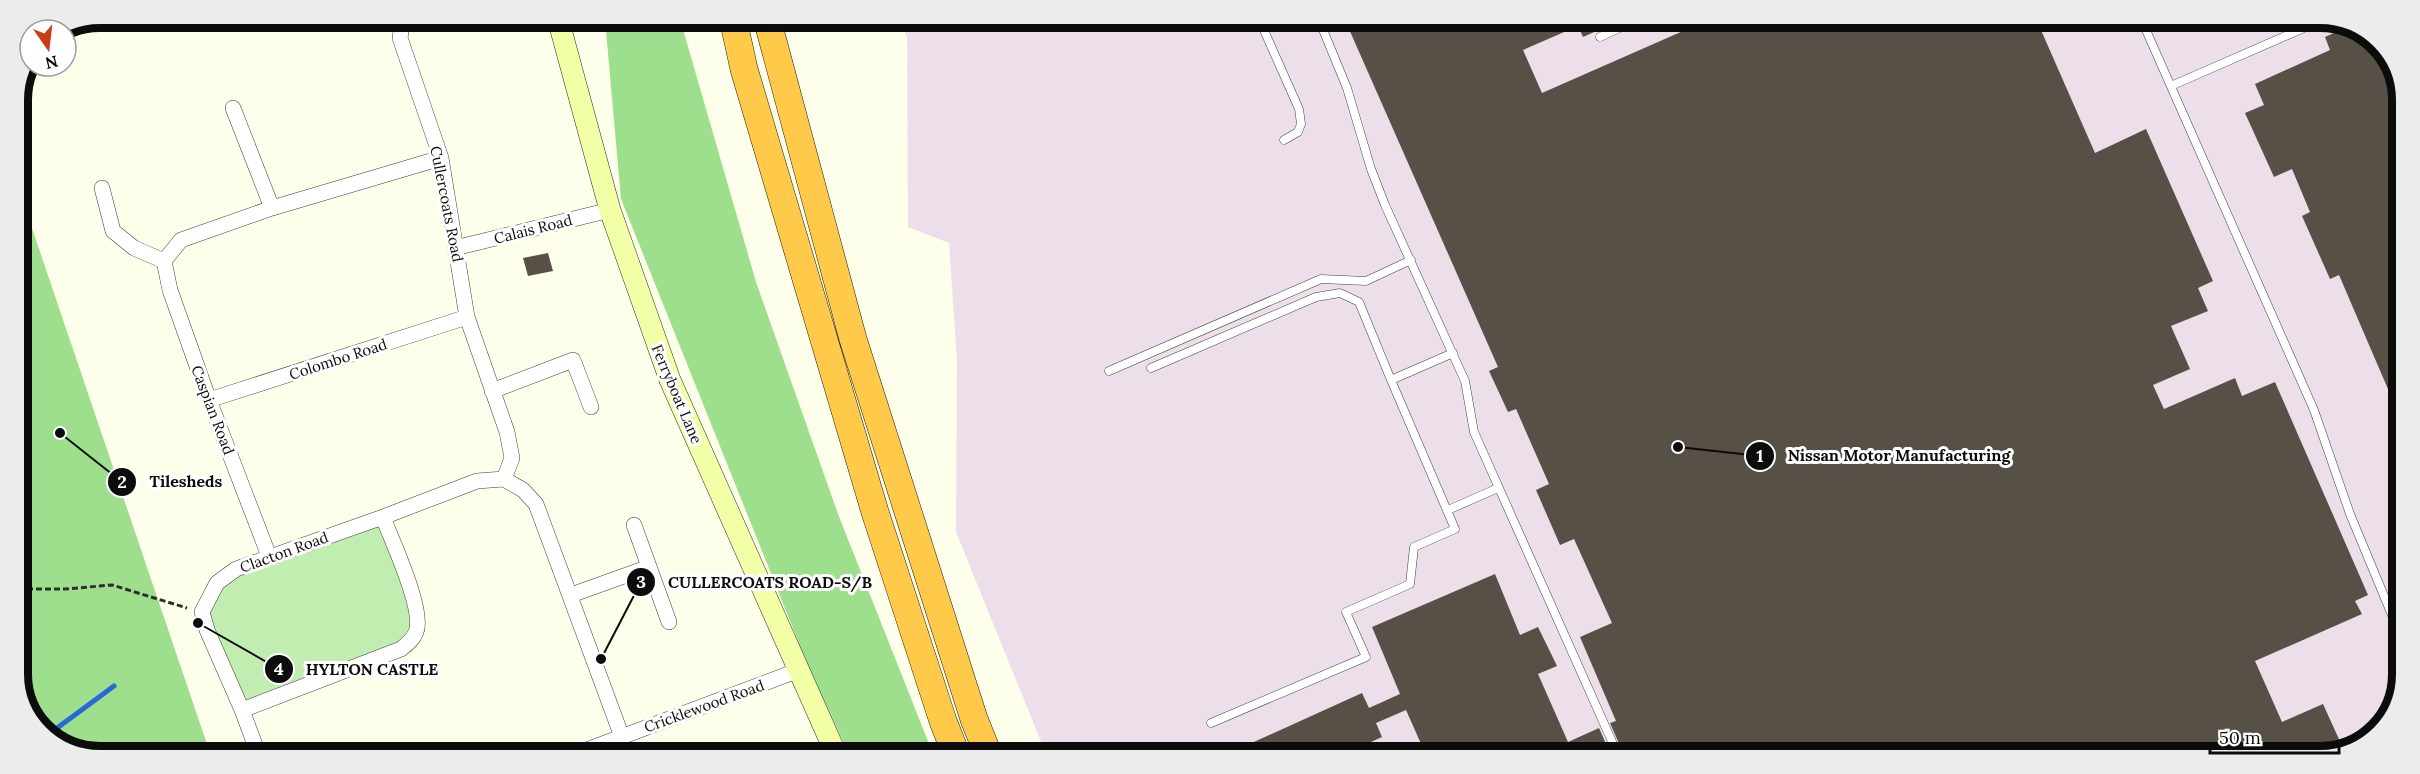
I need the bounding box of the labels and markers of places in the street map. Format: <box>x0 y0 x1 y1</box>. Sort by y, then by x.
callout: Nissan Motor Manufacturing <box>1745 439 2022 473</box>
callout: Tilesheds <box>107 465 234 499</box>
callout: CULLERCOATS ROAD-S/B <box>626 565 884 599</box>
callout: HYLTON CASTLE <box>264 652 450 686</box>

